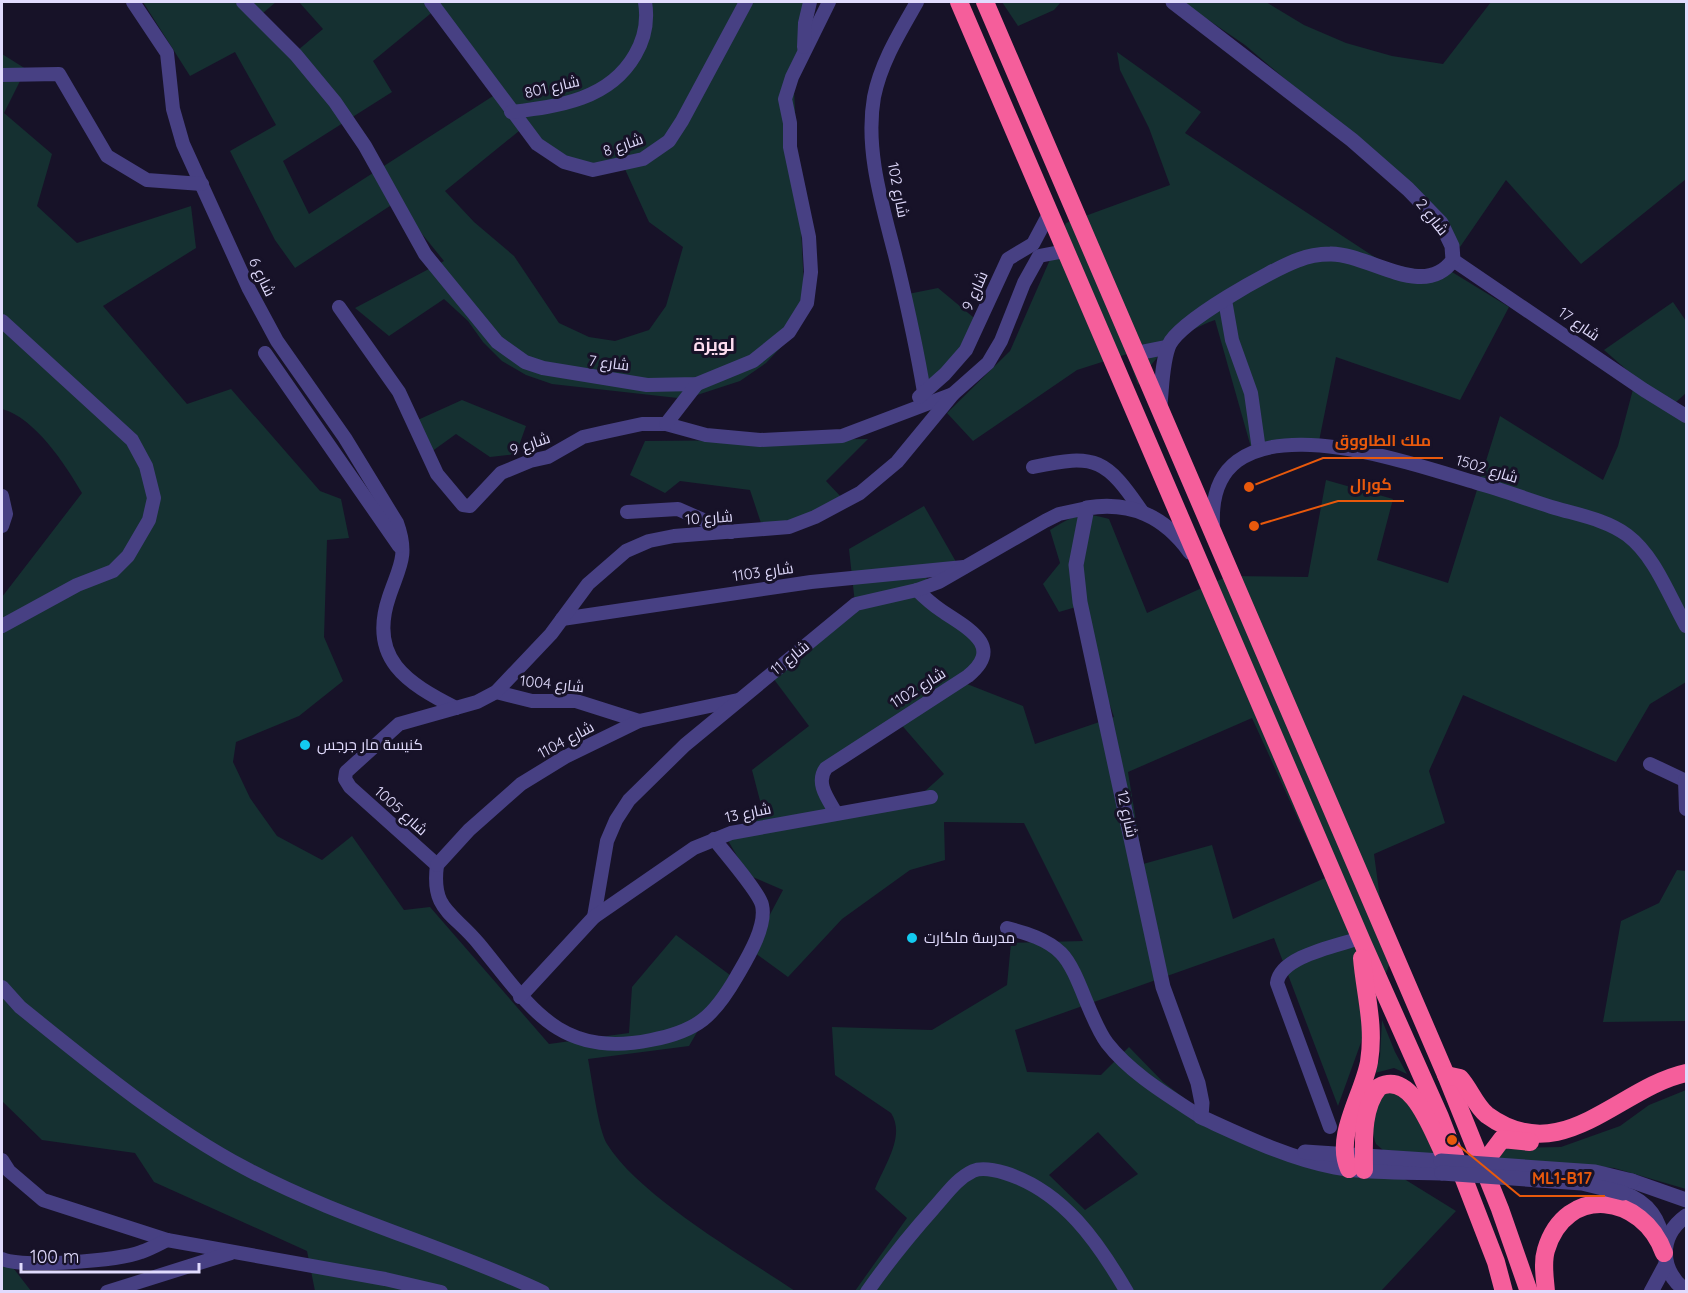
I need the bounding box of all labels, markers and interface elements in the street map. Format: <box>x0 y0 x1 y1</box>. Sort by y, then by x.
street label: شارع 801 <box>523 71 582 104</box>
street label: شارع 8 <box>600 129 646 162</box>
street label: شارع 102 <box>882 161 913 220</box>
street label: شارع 2 <box>1411 195 1453 240</box>
street label: شارع 6 <box>243 254 280 300</box>
street label: شارع 9 <box>957 268 993 314</box>
street label: شارع 17 <box>1554 302 1604 346</box>
district label: لويزة <box>693 333 735 356</box>
street label: شارع 7 <box>587 351 630 376</box>
callout: ملك الطاووق <box>1323 424 1443 458</box>
street label: شارع 9 <box>507 428 553 461</box>
text: ملك الطاووق <box>1335 430 1431 450</box>
street label: شارع 1502 <box>1453 450 1521 489</box>
callout: كورال <box>1338 467 1404 501</box>
text: كورال <box>1350 474 1392 494</box>
street label: شارع 10 <box>685 506 734 531</box>
street label: شارع 1103 <box>731 558 795 587</box>
street label: شارع 11 <box>767 636 814 680</box>
street label: شارع 1102 <box>887 663 950 714</box>
street label: شارع 1004 <box>519 671 585 698</box>
street label: شارع 1104 <box>534 717 598 764</box>
place label: كنيسة مار جرجس <box>317 735 423 755</box>
marker: كنيسة مار جرجس <box>298 738 312 752</box>
street label: شارع 1005 <box>370 782 432 841</box>
street label: شارع 12 <box>1111 789 1142 839</box>
street label: شارع 13 <box>723 798 773 829</box>
place label: مدرسة ملكارت <box>924 928 1015 947</box>
marker: مدرسة ملكارت <box>905 931 919 945</box>
callout: ML1-B17 <box>1520 1162 1605 1196</box>
text: ML1-B17 <box>1532 1168 1592 1188</box>
scale bar <box>21 1236 200 1274</box>
text: 100 m <box>30 1245 79 1268</box>

